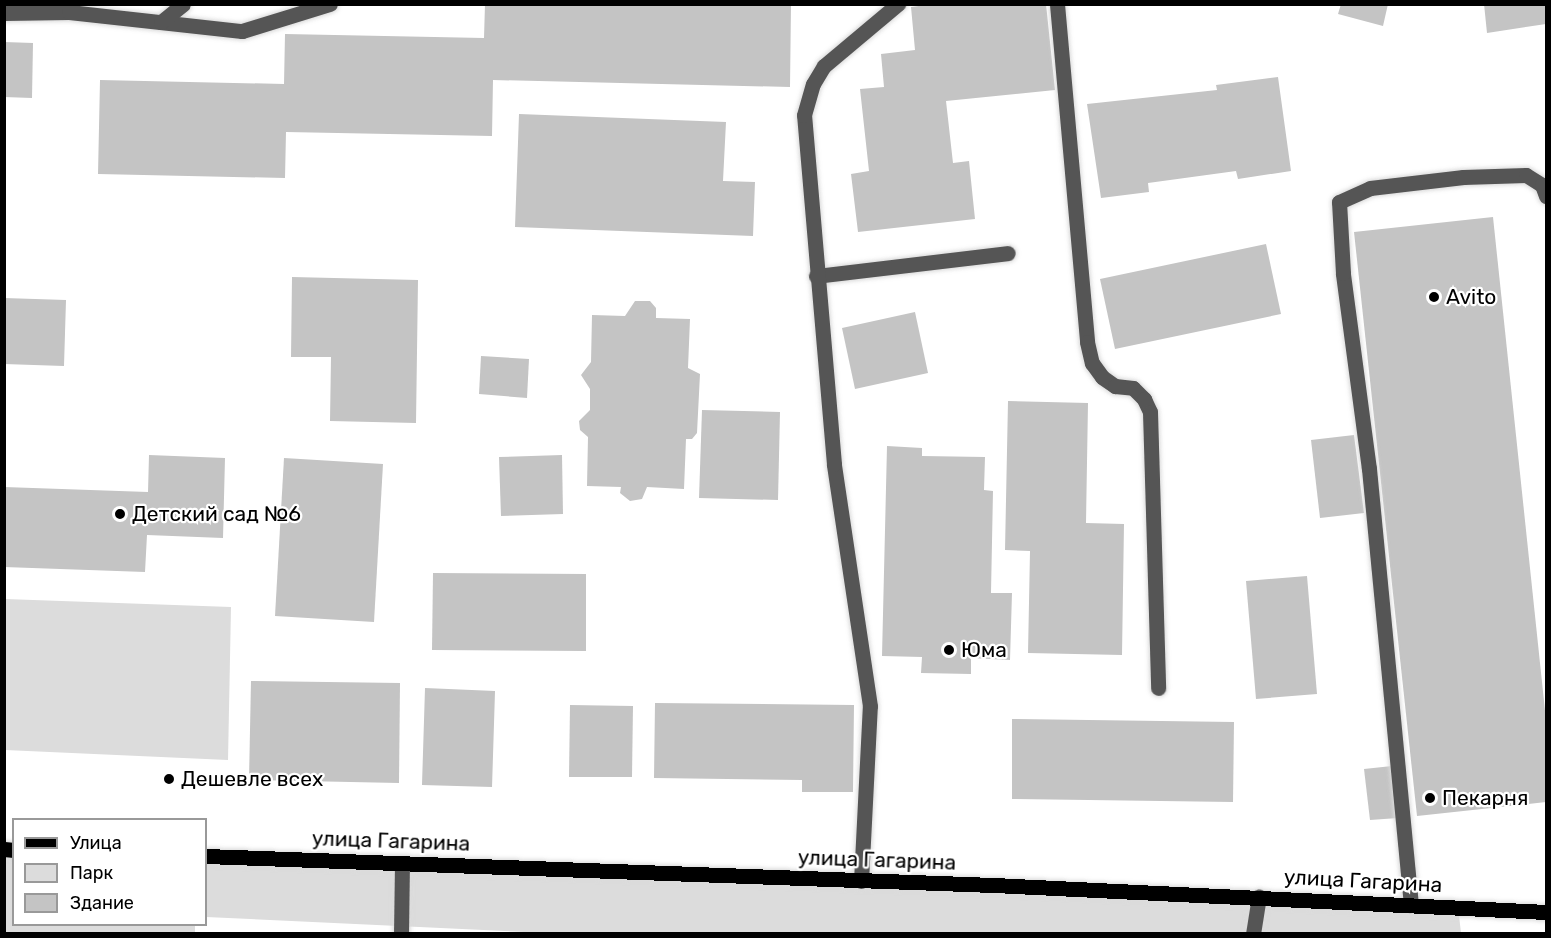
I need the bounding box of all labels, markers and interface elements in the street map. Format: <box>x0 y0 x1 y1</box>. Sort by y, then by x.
place label: Avito <box>1446 284 1496 310</box>
marker: Avito <box>1427 290 1441 304</box>
place label: Детский сад №6 <box>132 501 301 527</box>
marker: Детский сад №6 <box>113 507 127 521</box>
place label: Юма <box>961 637 1007 663</box>
marker: Юма <box>942 643 956 657</box>
place label: Дешевле всех <box>181 766 323 792</box>
marker: Дешевле всех <box>162 772 176 786</box>
place label: Пекарня <box>1442 785 1528 811</box>
marker: Пекарня <box>1423 791 1437 805</box>
legend <box>12 818 207 926</box>
street label: улица Гагарина <box>311 826 471 856</box>
text: Улица <box>70 832 122 854</box>
street label: улица Гагарина <box>797 845 957 875</box>
text: Парк <box>70 862 113 884</box>
street label: улица Гагарина <box>1283 864 1443 898</box>
text: Здание <box>70 892 134 914</box>

